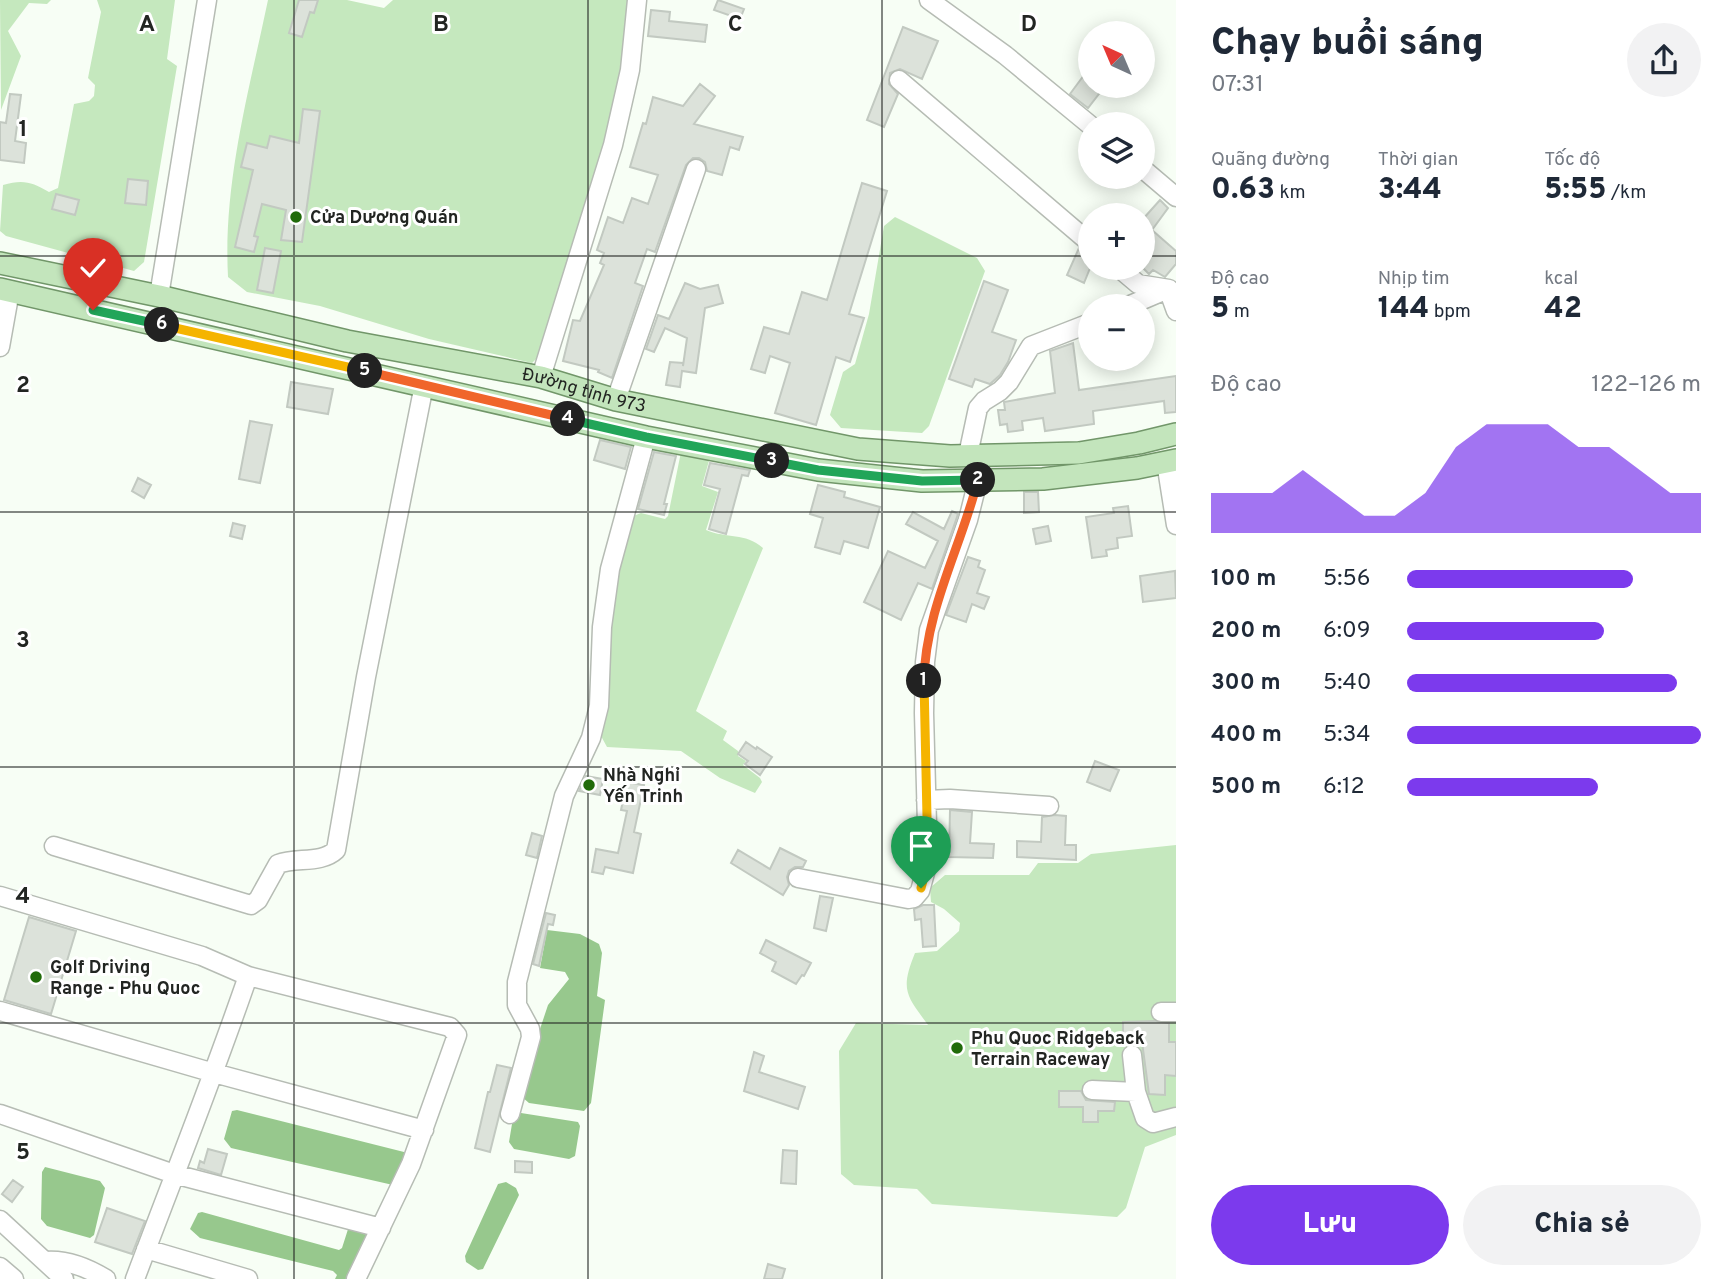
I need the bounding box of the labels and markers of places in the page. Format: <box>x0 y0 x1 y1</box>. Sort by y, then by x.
place label: Cửa Dương Quán <box>310 207 458 230</box>
marker: Cửa Dương Quán <box>288 209 304 225</box>
pin <box>63 238 123 310</box>
pin: 6 <box>144 308 180 342</box>
pin: 5 <box>348 354 382 388</box>
pin: 4 <box>550 402 586 436</box>
pin: 3 <box>754 444 790 478</box>
pin: 2 <box>960 462 996 498</box>
pin: 1 <box>906 664 942 698</box>
place label: Nhà Nghỉ Yến Trinh <box>603 765 683 809</box>
marker: Nhà Nghỉ Yến Trinh <box>581 777 597 793</box>
pin <box>891 816 951 888</box>
place label: Golf Driving Range - Phu Quoc <box>50 957 200 1001</box>
marker: Golf Driving Range - Phu Quoc <box>28 969 44 985</box>
place label: Phu Quoc Ridgeback Terrain Raceway <box>971 1028 1145 1072</box>
marker: Phu Quoc Ridgeback Terrain Raceway <box>949 1040 965 1056</box>

